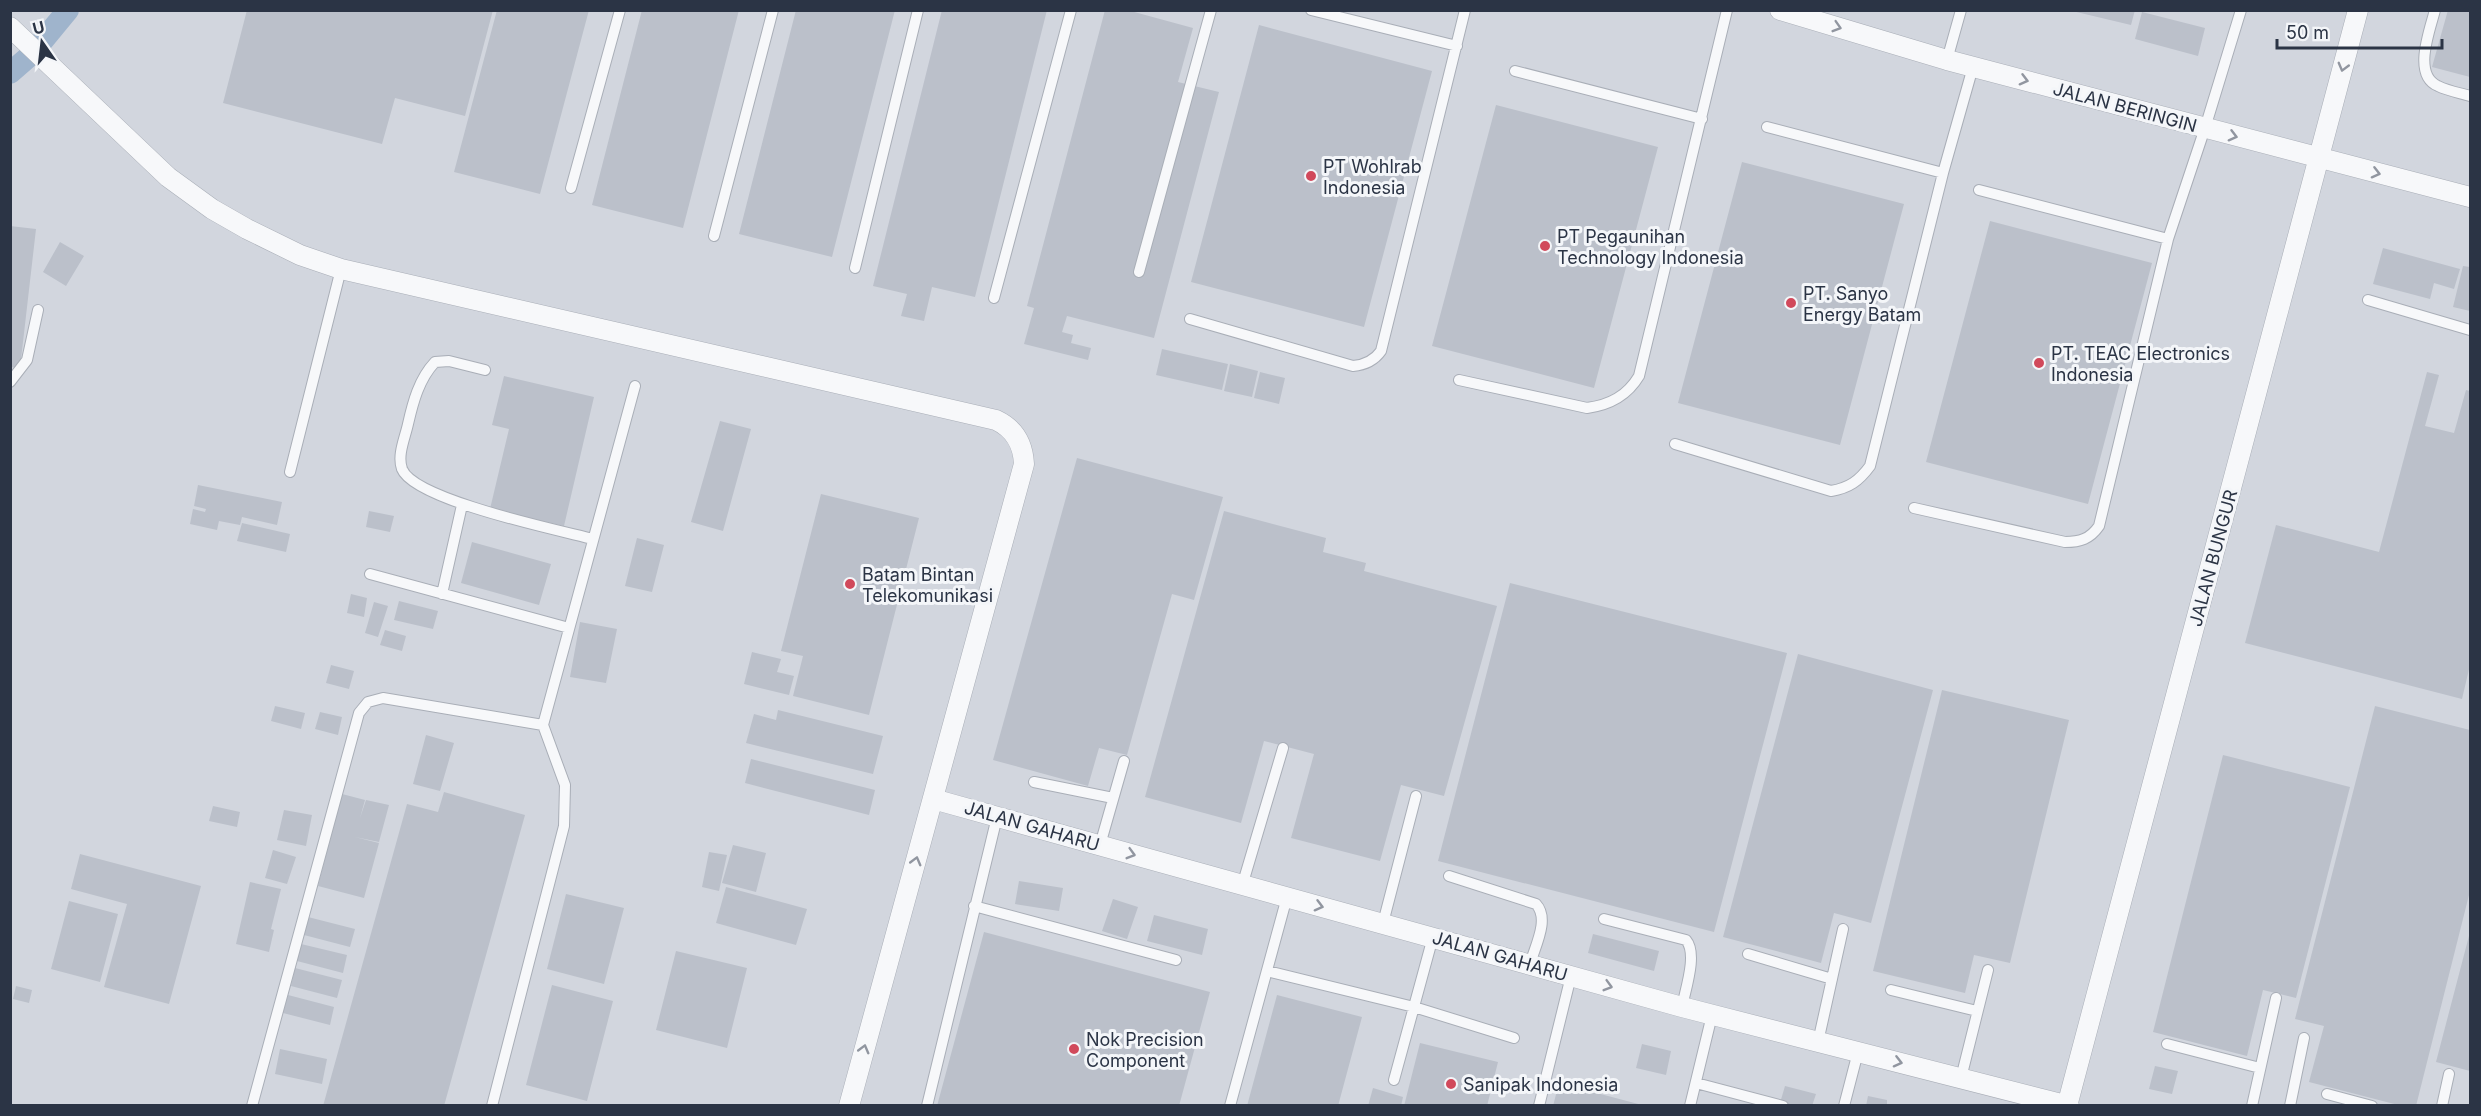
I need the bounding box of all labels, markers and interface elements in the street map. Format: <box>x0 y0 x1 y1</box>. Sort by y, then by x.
north arrow <box>12 12 72 72</box>
scale bar <box>2277 12 2442 50</box>
text: U <box>30 16 46 39</box>
one-way arrow <box>1831 20 1842 32</box>
text: 50 m <box>2286 22 2329 43</box>
one-way arrow <box>2338 61 2350 72</box>
one-way arrow <box>2019 73 2029 86</box>
street label: JALAN BERINGIN <box>2051 78 2199 136</box>
one-way arrow <box>2228 128 2238 141</box>
place label: PT Wohlrab Indonesia <box>1323 156 1422 198</box>
one-way arrow <box>2371 166 2381 179</box>
marker: PT Wohlrab Indonesia <box>1304 169 1318 183</box>
place label: PT Pegaunihan Technology Indonesia <box>1557 226 1744 268</box>
marker: PT Pegaunihan Technology Indonesia <box>1538 239 1552 253</box>
place label: PT. Sanyo Energy Batam <box>1803 283 1921 325</box>
marker: PT. Sanyo Energy Batam <box>1784 296 1798 310</box>
place label: PT. TEAC Electronics Indonesia <box>2051 343 2230 385</box>
marker: PT. TEAC Electronics Indonesia <box>2032 356 2046 370</box>
street label: JALAN BUNGUR <box>2185 487 2241 629</box>
place label: Batam Bintan Telekomunikasi <box>862 564 993 606</box>
marker: Batam Bintan Telekomunikasi <box>843 577 857 591</box>
street label: JALAN GAHARU <box>962 797 1102 855</box>
one-way arrow <box>1125 847 1136 859</box>
one-way arrow <box>909 856 921 867</box>
one-way arrow <box>1314 898 1324 911</box>
street label: JALAN GAHARU <box>1430 927 1570 985</box>
one-way arrow <box>1603 979 1613 992</box>
place label: Nok Precision Component <box>1086 1029 1204 1071</box>
marker: Nok Precision Component <box>1067 1042 1081 1056</box>
one-way arrow <box>857 1044 870 1054</box>
one-way arrow <box>1893 1055 1903 1068</box>
place label: Sanipak Indonesia <box>1463 1074 1618 1095</box>
marker: Sanipak Indonesia <box>1444 1077 1458 1091</box>

